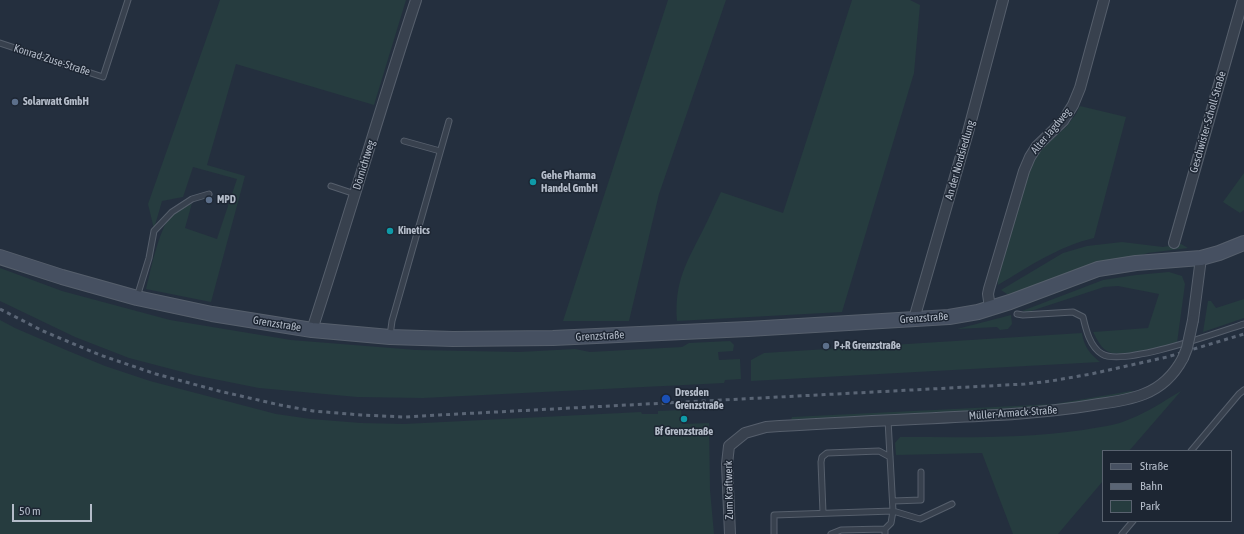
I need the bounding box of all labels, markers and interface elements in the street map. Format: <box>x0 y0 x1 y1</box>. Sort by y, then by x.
street label: Konrad-Zuse-Straße <box>12 41 92 79</box>
street label: Geschwister-Scholl-Straße <box>1187 70 1229 174</box>
place label: Solarwatt GmbH <box>23 95 89 109</box>
marker: Solarwatt GmbH <box>10 97 20 107</box>
street label: Alter Jagdweg <box>1028 105 1074 157</box>
street label: An der Nordsiedlung <box>942 119 978 201</box>
street label: Dörnichtweg <box>350 139 378 191</box>
place label: Gehe Pharma Handel GmbH <box>541 169 598 195</box>
marker: Gehe Pharma Handel GmbH <box>528 177 538 187</box>
place label: MPD <box>217 193 236 207</box>
marker: MPD <box>204 195 214 205</box>
place label: Kinetics <box>398 224 430 238</box>
marker: Kinetics <box>385 226 395 236</box>
street label: Grenzstraße <box>899 310 949 326</box>
street label: Grenzstraße <box>252 314 302 334</box>
street label: Grenzstraße <box>575 328 625 344</box>
place label: P+R Grenzstraße <box>834 339 901 353</box>
marker: P+R Grenzstraße <box>821 341 831 351</box>
place label: Dresden Grenzstraße <box>675 386 724 412</box>
marker: Dresden Grenzstraße <box>660 393 672 405</box>
street label: Müller-Armack-Straße <box>968 403 1058 423</box>
marker: Bf Grenzstraße <box>679 414 689 424</box>
place label: Bf Grenzstraße <box>655 425 713 439</box>
legend <box>1102 450 1232 522</box>
text: Straße <box>1140 459 1168 473</box>
street label: Zum Kraftwerk <box>722 460 736 520</box>
text: Bahn <box>1140 479 1163 493</box>
scale bar <box>14 496 94 522</box>
text: Park <box>1140 499 1160 513</box>
text: 50 m <box>19 504 41 518</box>

